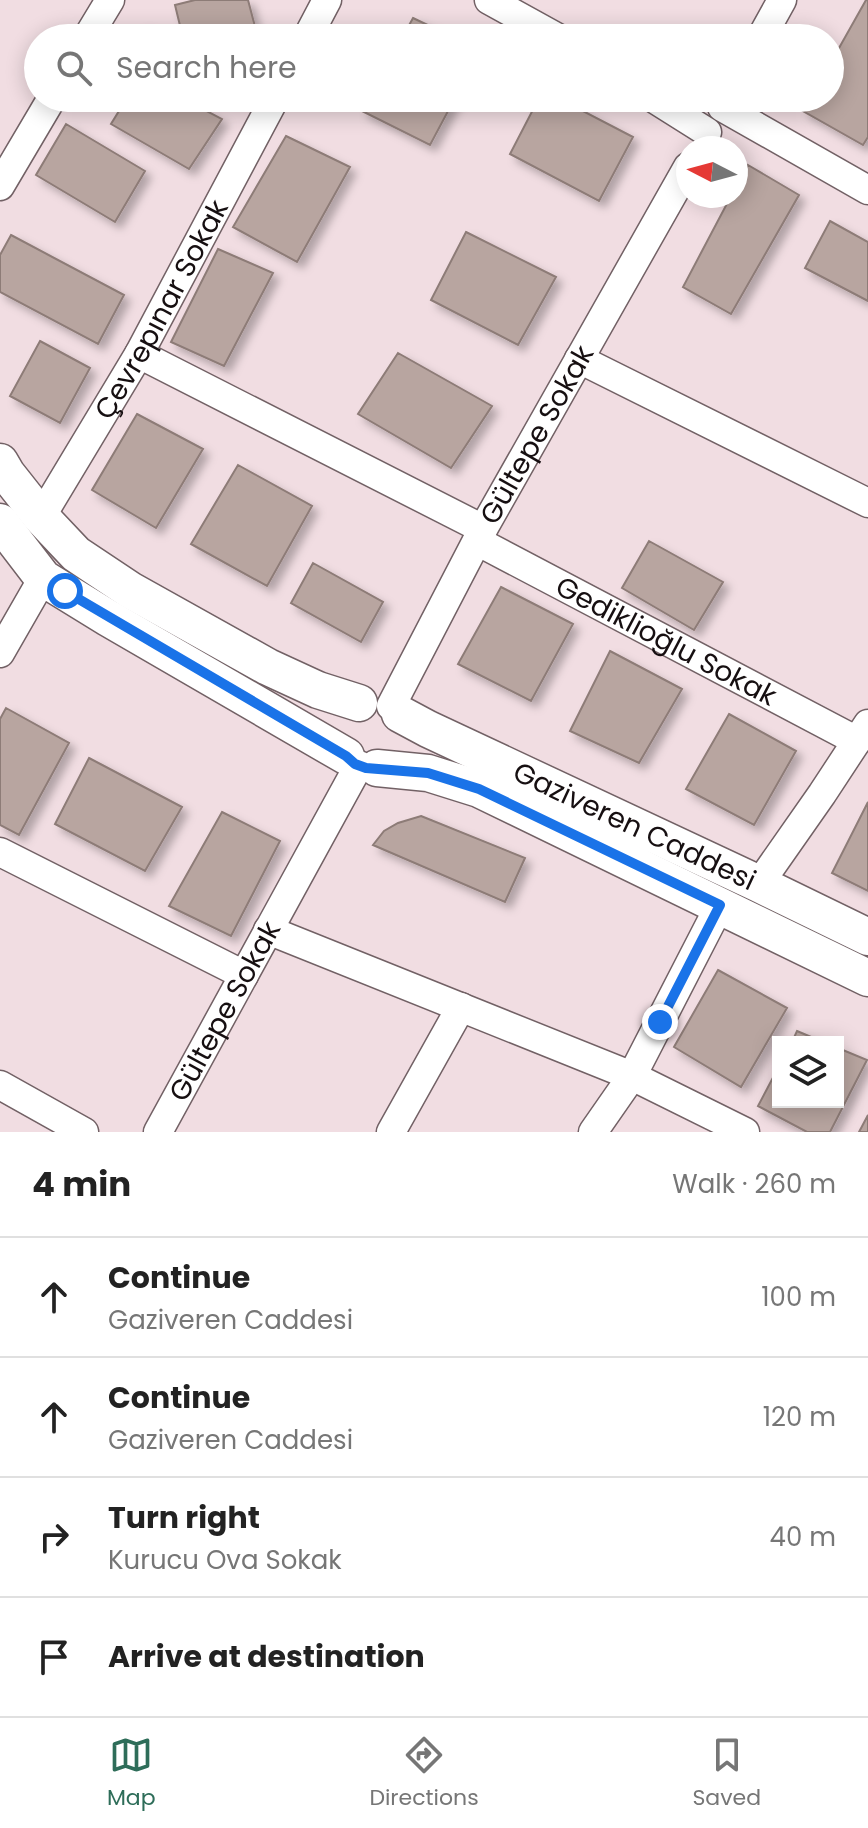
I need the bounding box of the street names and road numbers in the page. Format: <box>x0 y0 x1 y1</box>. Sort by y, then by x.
street label: Çevrepınar Sokak <box>85 192 238 427</box>
street label: Gültepe Sokak <box>471 338 603 531</box>
street label: Gediklioğlu Sokak <box>549 567 784 716</box>
street label: Gaziveren Caddesi <box>507 753 762 900</box>
street label: Gültepe Sokak <box>160 914 290 1108</box>

